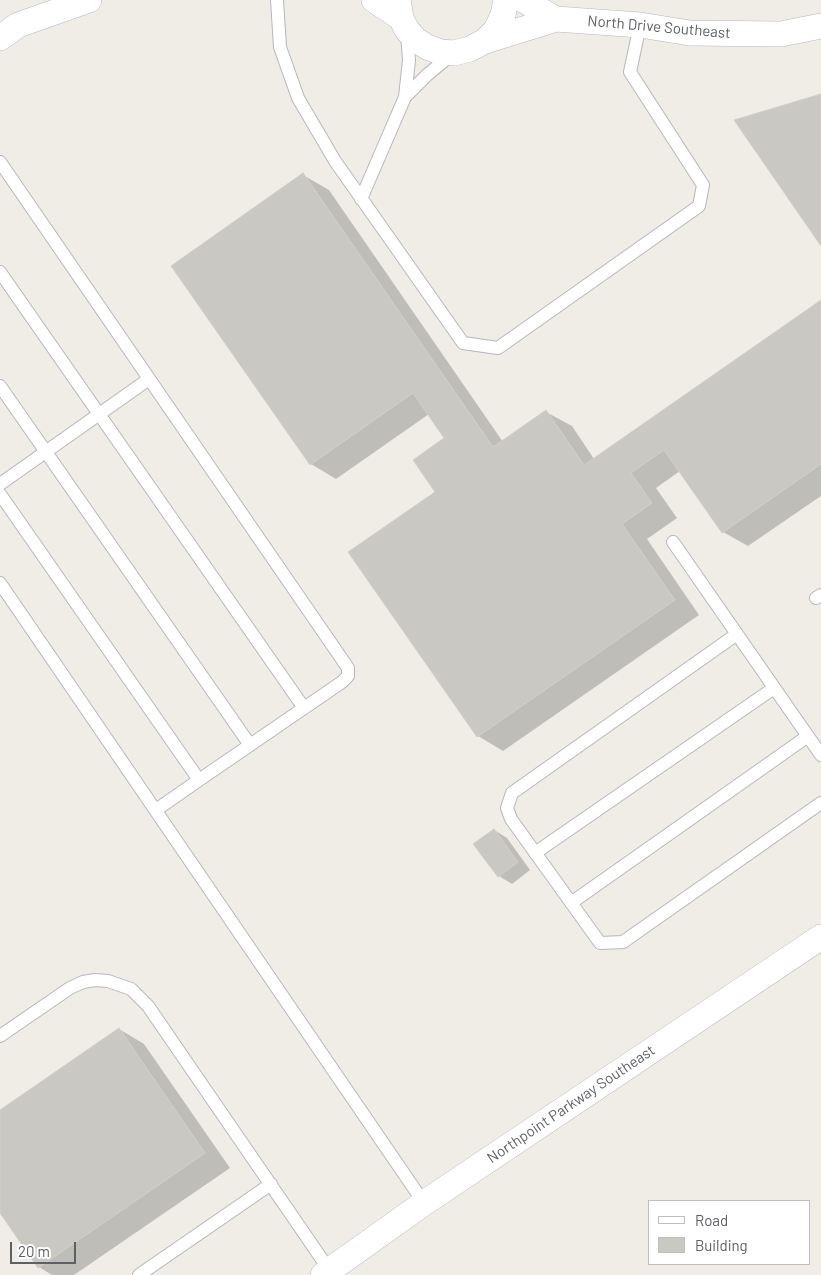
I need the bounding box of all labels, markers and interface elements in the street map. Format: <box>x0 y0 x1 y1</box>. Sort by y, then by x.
street label: North Drive Southeast <box>587 12 731 42</box>
street label: Northpoint Parkway Southeast <box>484 1041 658 1167</box>
legend <box>648 1200 811 1265</box>
text: Road <box>695 1211 728 1229</box>
scale bar <box>12 1232 79 1264</box>
text: Building <box>695 1236 748 1254</box>
text: 20 m <box>18 1242 50 1260</box>

